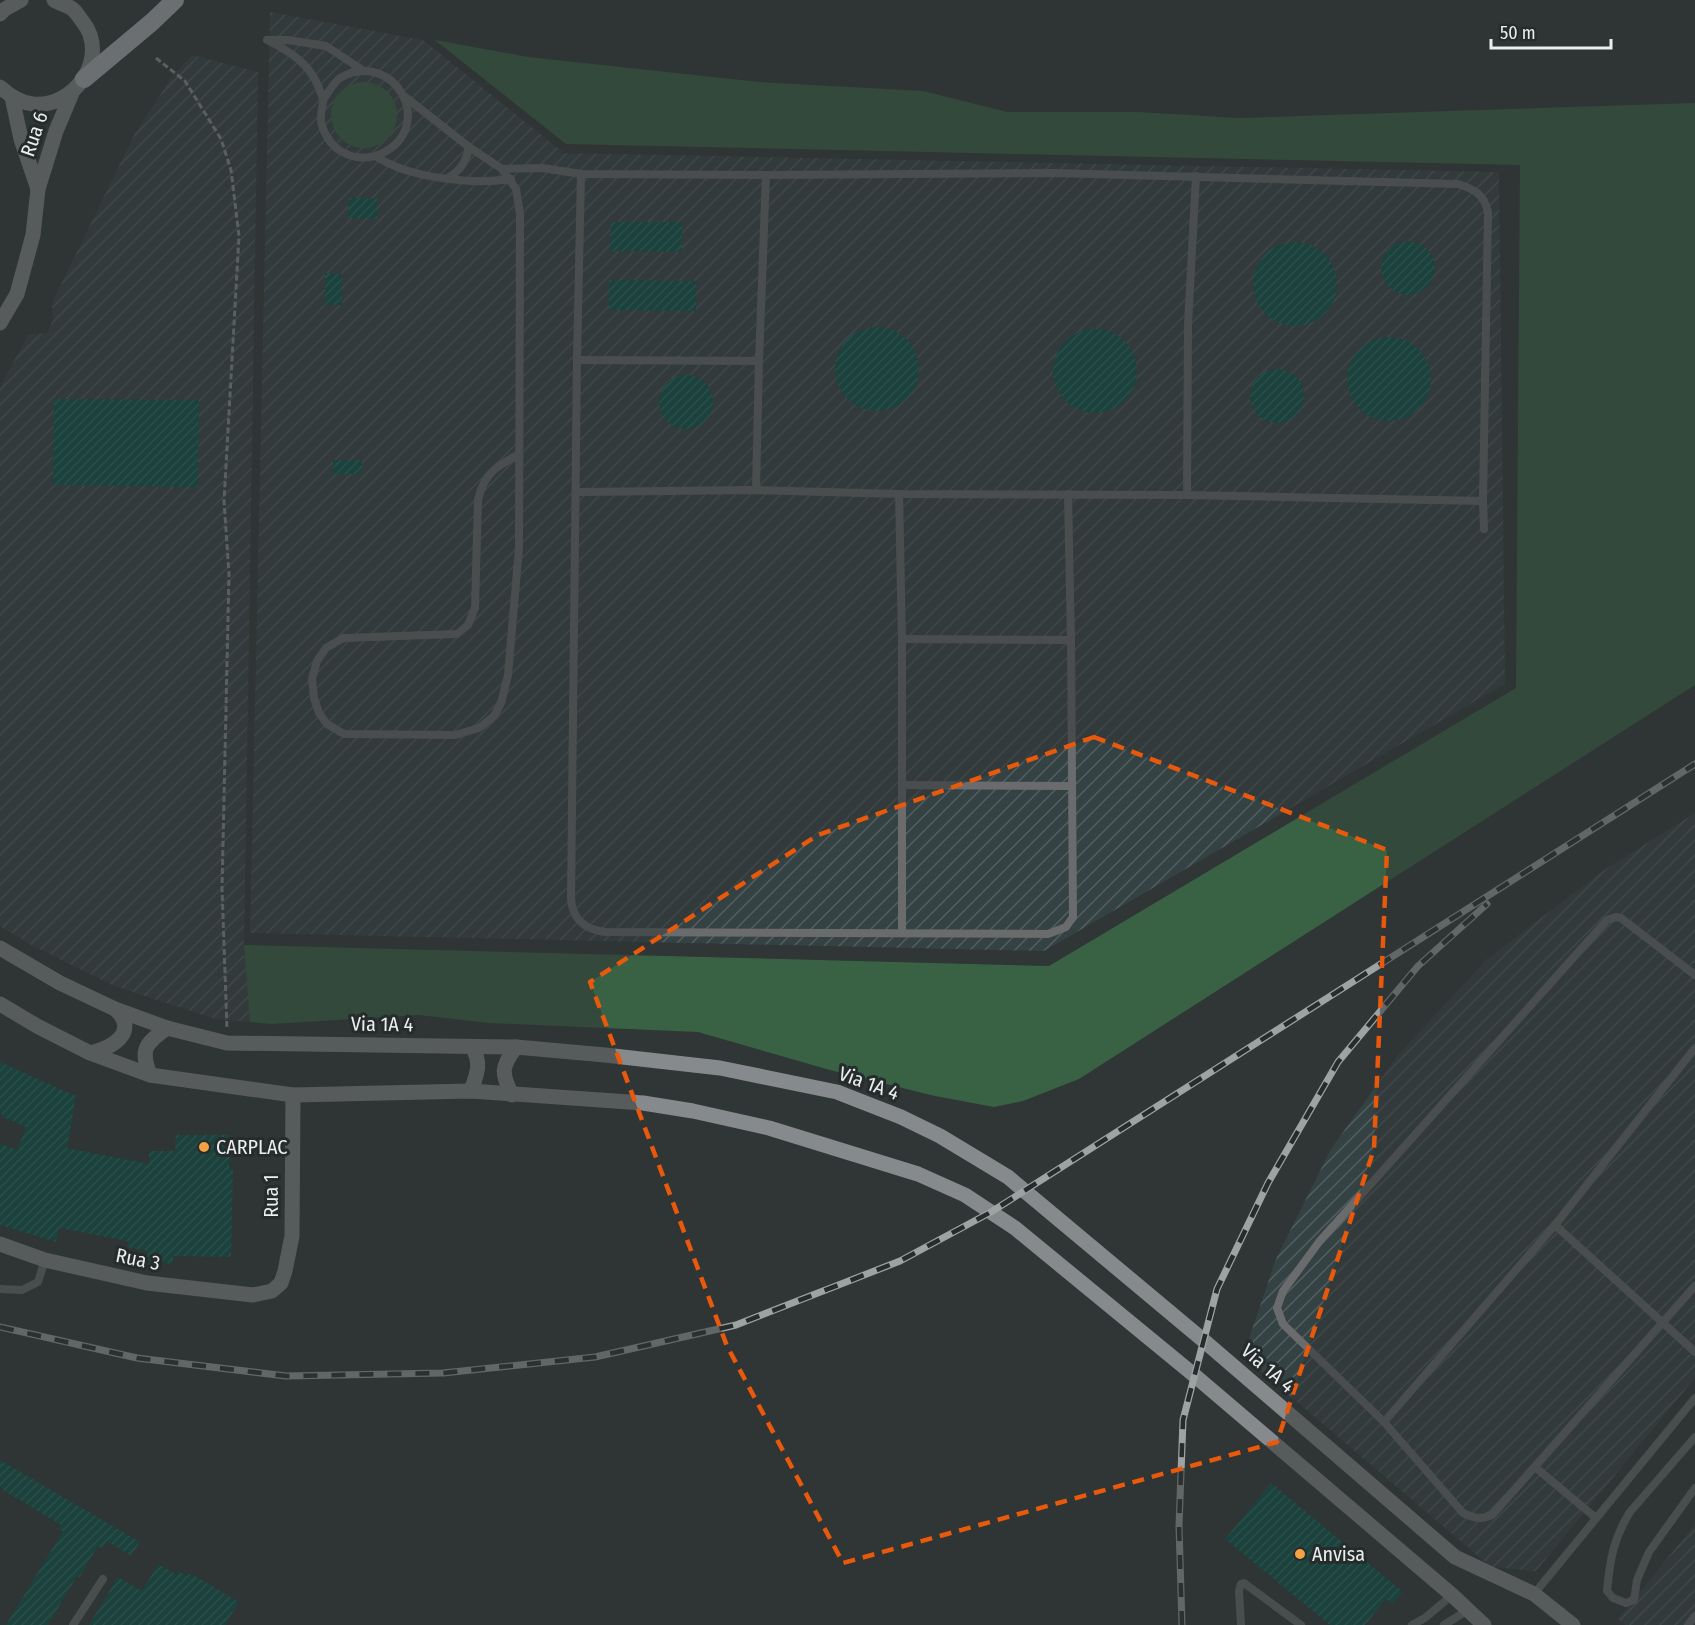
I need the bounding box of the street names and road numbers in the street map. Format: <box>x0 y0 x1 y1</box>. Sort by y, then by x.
street label: Rua 6 <box>15 108 53 160</box>
street label: Via 1A 4 <box>351 1011 414 1037</box>
street label: Via 1A 4 <box>836 1061 903 1105</box>
street label: Rua 1 <box>259 1174 283 1218</box>
street label: Rua 3 <box>114 1243 162 1275</box>
street label: Via 1A 4 <box>1237 1338 1300 1398</box>

